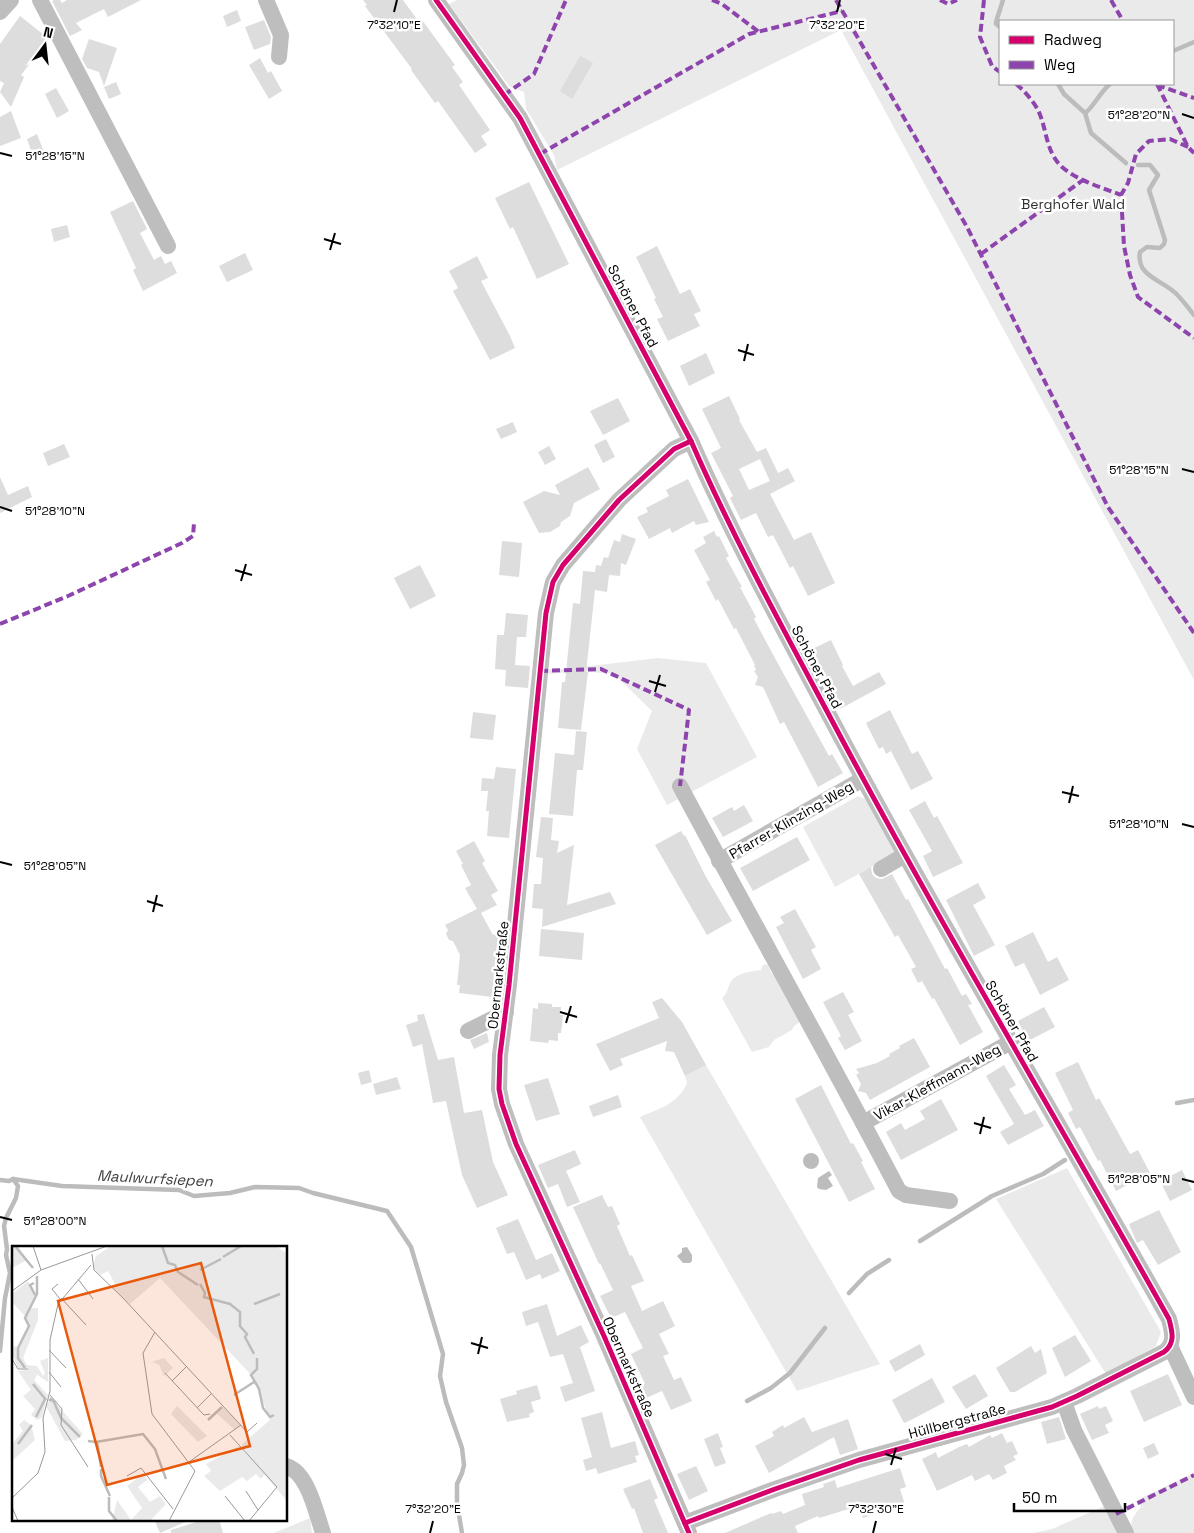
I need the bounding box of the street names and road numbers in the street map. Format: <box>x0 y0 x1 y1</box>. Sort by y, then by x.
street label: Schöner Pfad <box>604 261 662 351</box>
street label: Schöner Pfad <box>788 622 846 712</box>
street label: Pfarrer-Klinzing-Weg <box>726 777 856 863</box>
street label: Obermarkstraße <box>483 920 513 1030</box>
street label: Schöner Pfad <box>981 977 1043 1065</box>
street label: Vikar-Kleffmann-Weg <box>870 1040 1004 1124</box>
street label: Obermarkstraße <box>599 1314 659 1420</box>
street label: Hüllbergstraße <box>906 1399 1008 1443</box>

